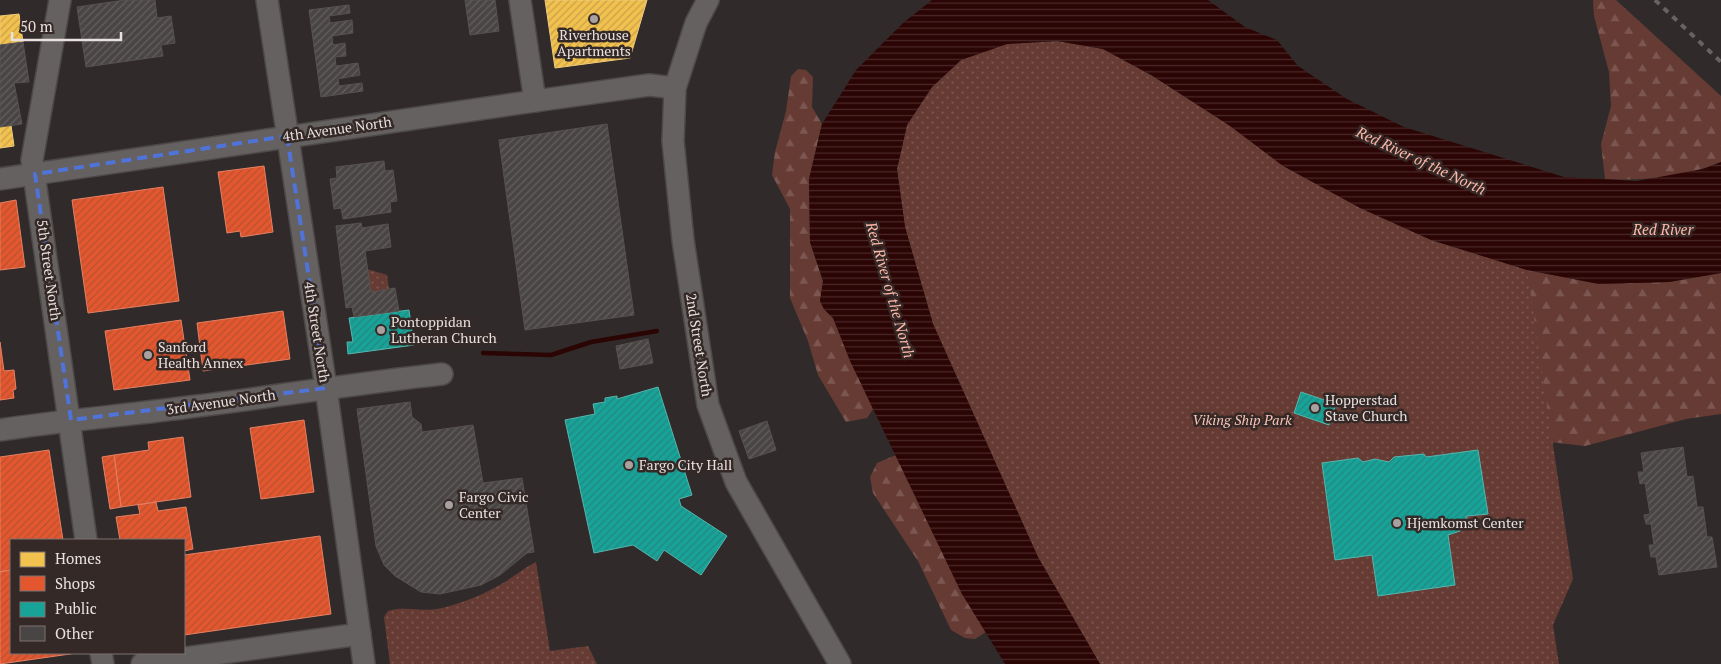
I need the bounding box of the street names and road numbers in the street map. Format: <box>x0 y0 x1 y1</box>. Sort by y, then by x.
street label: 4th Avenue North <box>281 111 393 146</box>
street label: 5th Street North <box>33 218 66 322</box>
street label: 4th Street North <box>300 280 335 384</box>
street label: 2nd Street North <box>682 292 717 398</box>
street label: 3rd Avenue North <box>165 384 277 419</box>

